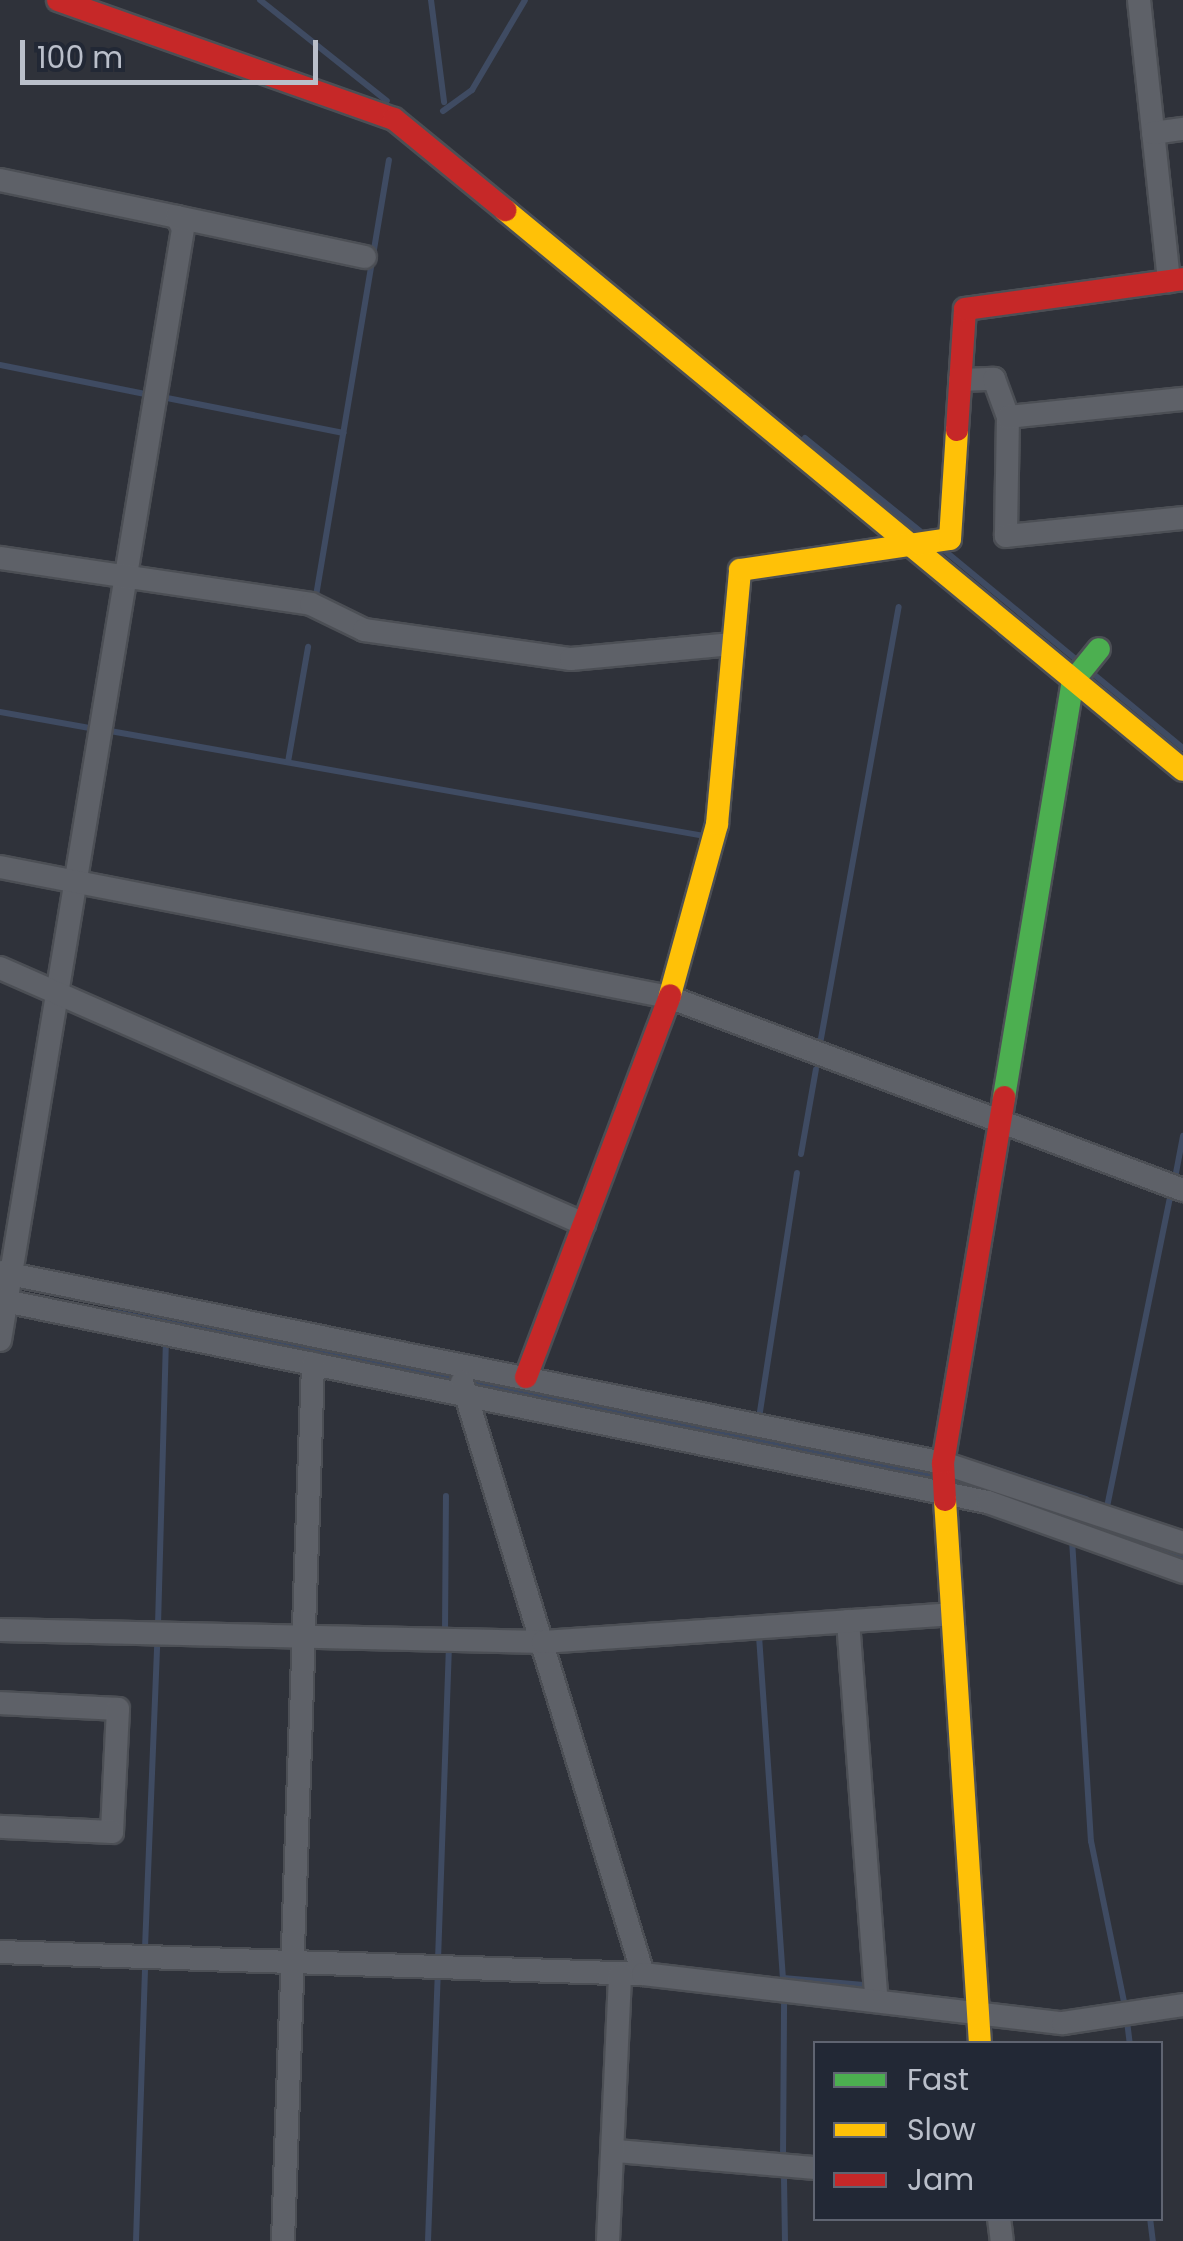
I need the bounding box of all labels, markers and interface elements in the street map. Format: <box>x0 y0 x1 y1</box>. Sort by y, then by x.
scale bar <box>25 20 322 82</box>
text: 100 m <box>37 36 123 79</box>
legend <box>813 2041 1163 2221</box>
text: Fast <box>907 2058 969 2101</box>
text: Slow <box>907 2108 976 2151</box>
text: Jam <box>907 2158 974 2201</box>

